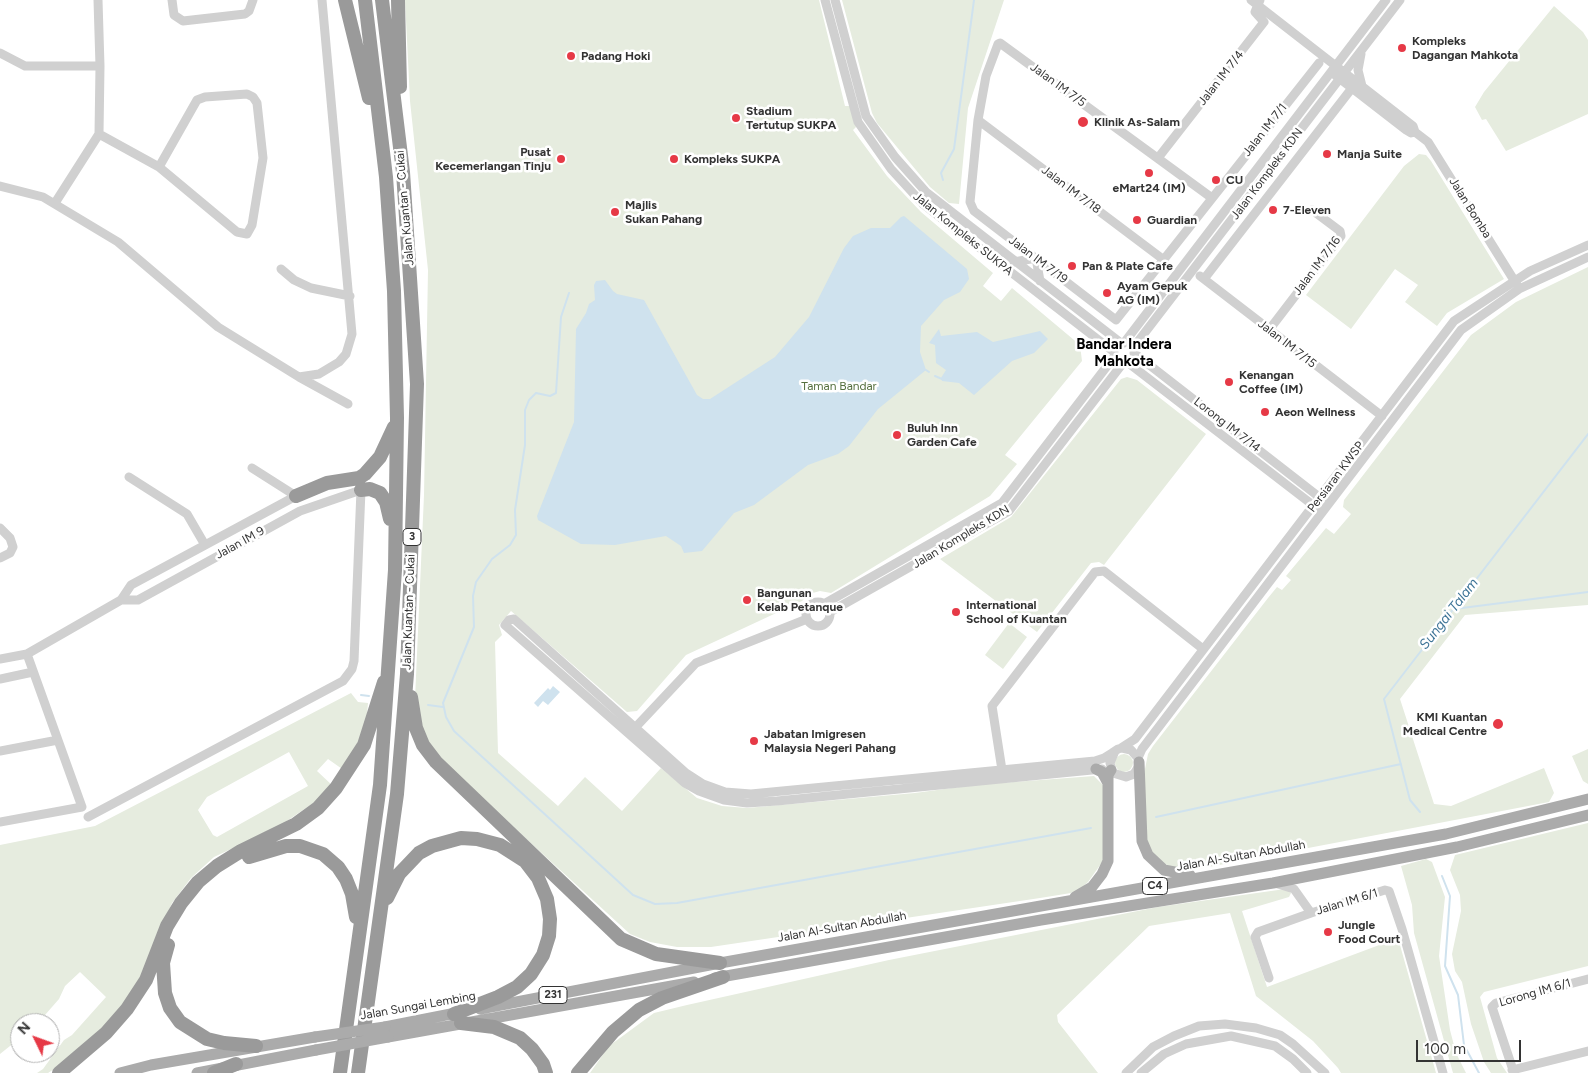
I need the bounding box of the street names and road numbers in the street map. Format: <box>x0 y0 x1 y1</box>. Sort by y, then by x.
street label: Jalan IM 7/4 <box>1195 48 1247 108</box>
street label: Jalan IM 7/5 <box>1027 60 1089 110</box>
street label: Jalan IM 7/1 <box>1240 101 1290 159</box>
street label: Jalan Kompleks KDN <box>1228 125 1306 223</box>
street label: Jalan Kuantan - Cukai <box>393 150 417 266</box>
street label: Jalan IM 7/18 <box>1039 163 1103 217</box>
street label: Jalan Bomba <box>1446 175 1494 241</box>
street label: Jalan Kompleks SUKPA <box>910 189 1016 279</box>
street label: Jalan IM 7/19 <box>1006 233 1070 287</box>
street label: Jalan IM 7/16 <box>1290 234 1344 298</box>
street label: Jalan IM 7/15 <box>1255 317 1319 371</box>
street label: Lorong IM 7/14 <box>1191 394 1263 456</box>
street label: Persiaran KWSP <box>1305 439 1367 515</box>
street label: Jalan Kompleks KDN <box>910 502 1012 572</box>
street label: Jalan IM 9 <box>213 524 267 562</box>
road number: 3 <box>403 528 421 546</box>
street label: Jalan Kuantan - Cukai <box>400 554 418 670</box>
street label: Jalan Al-Sultan Abdullah <box>1176 838 1306 874</box>
road number: C4 <box>1142 878 1168 894</box>
street label: Jalan IM 6/1 <box>1315 886 1379 918</box>
street label: Jalan Al-Sultan Abdullah <box>777 909 907 945</box>
street label: Lorong IM 6/1 <box>1498 976 1572 1010</box>
road number: 231 <box>539 986 567 1004</box>
street label: Jalan Sungai Lembing <box>359 989 477 1023</box>

